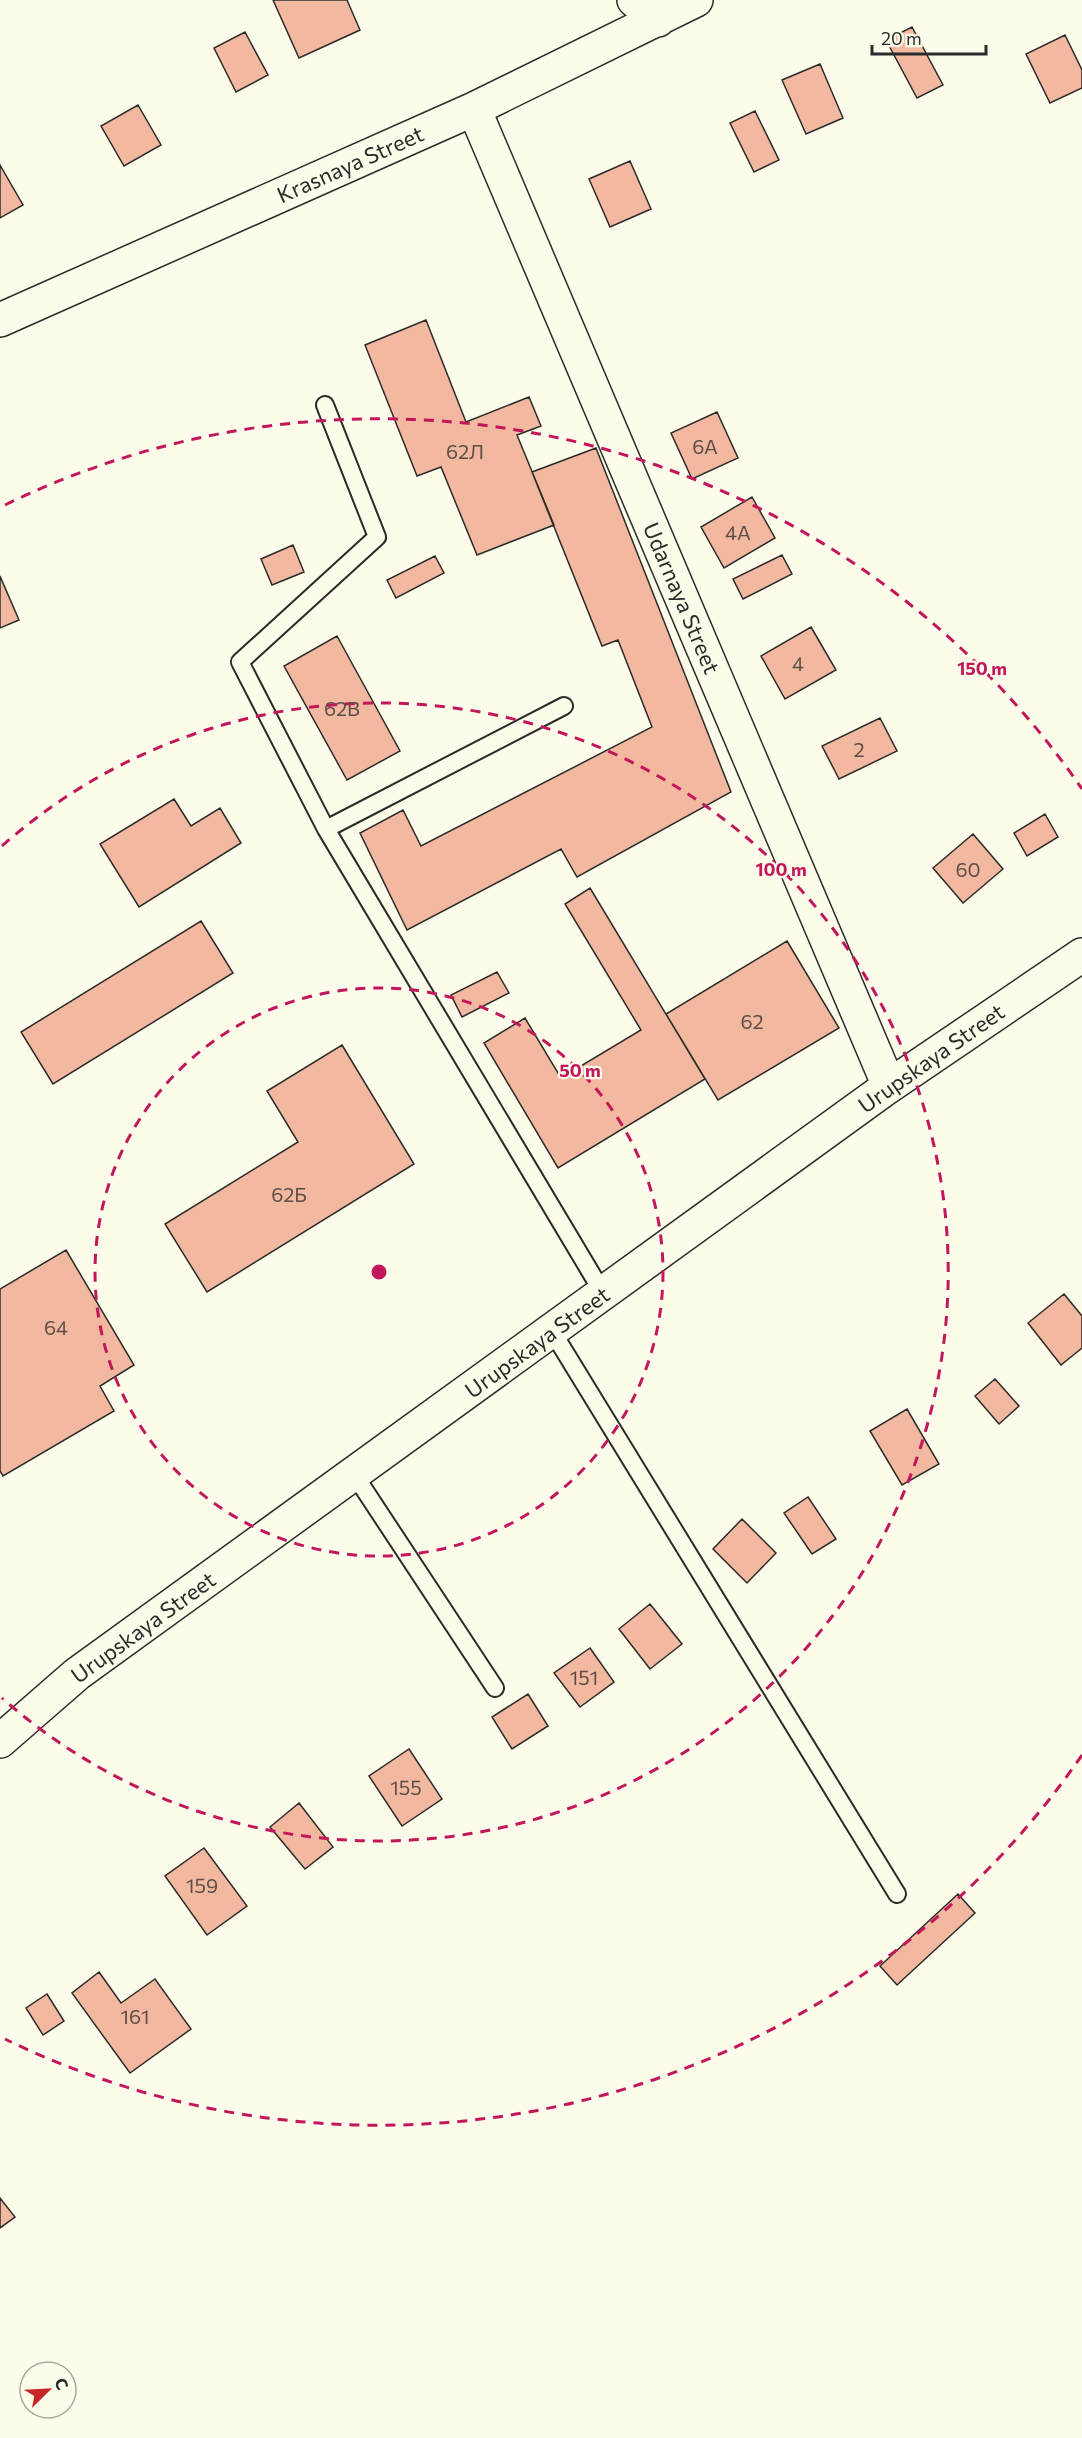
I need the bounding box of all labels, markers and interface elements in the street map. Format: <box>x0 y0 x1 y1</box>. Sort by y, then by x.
scale bar <box>872 18 986 56</box>
text: 20 m <box>881 27 922 49</box>
street label: Krasnaya Street <box>272 120 428 208</box>
house number: 6А <box>692 434 718 458</box>
house number: 62Л <box>446 439 484 463</box>
street label: Udarnaya Street <box>638 518 726 678</box>
house number: 4А <box>725 520 751 544</box>
house number: 4 <box>792 651 804 675</box>
text: 150 m <box>957 657 1007 679</box>
house number: 62В <box>324 696 360 720</box>
house number: 2 <box>853 737 865 761</box>
house number: 60 <box>955 857 981 881</box>
text: 100 m <box>755 858 807 880</box>
street label: Urupskaya Street <box>853 998 1009 1118</box>
house number: 62 <box>740 1009 764 1033</box>
text: 50 m <box>559 1059 601 1081</box>
house number: 62Б <box>271 1182 307 1206</box>
centre of rings <box>369 1262 389 1282</box>
street label: Urupskaya Street <box>459 1280 615 1404</box>
house number: 64 <box>44 1315 68 1339</box>
street label: Urupskaya Street <box>65 1565 221 1689</box>
house number: 151 <box>570 1665 598 1689</box>
house number: 155 <box>390 1775 422 1799</box>
house number: 159 <box>186 1873 218 1897</box>
house number: 161 <box>120 2004 150 2028</box>
north arrow <box>18 2360 78 2420</box>
text: С <box>51 2375 73 2393</box>

